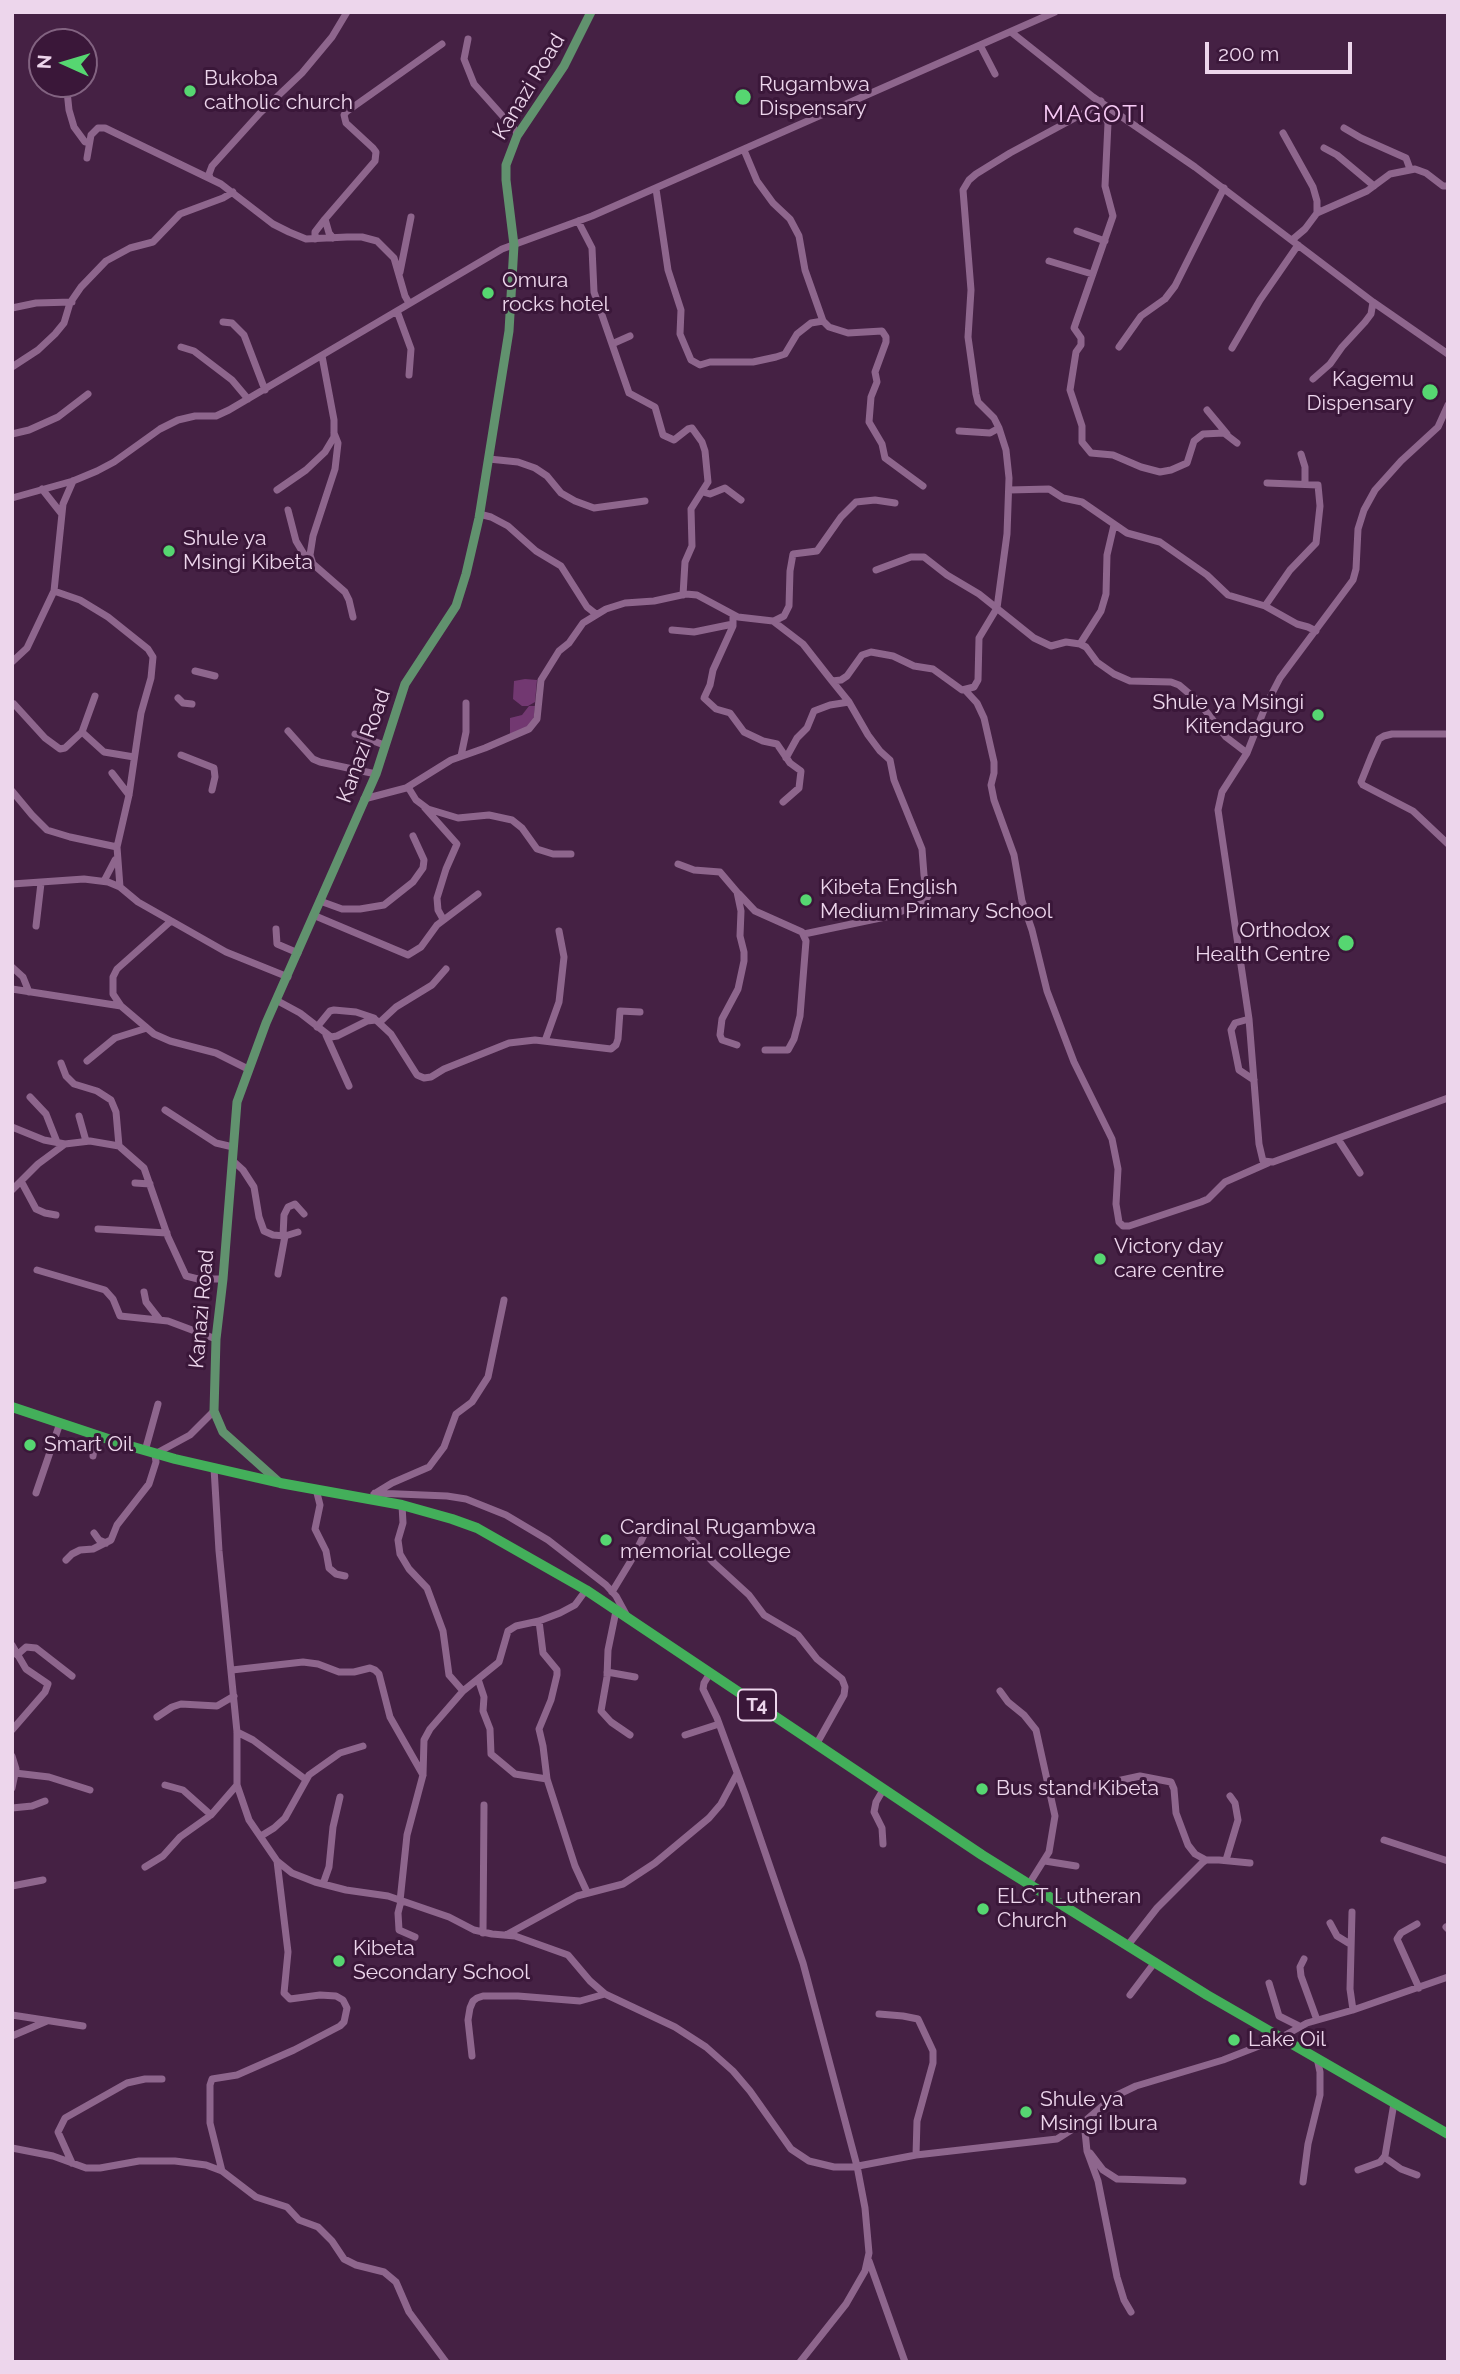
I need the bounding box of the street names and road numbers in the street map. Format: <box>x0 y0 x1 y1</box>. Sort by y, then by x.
street label: Kanazi Road <box>487 29 571 145</box>
street label: Kanazi Road <box>332 686 396 806</box>
street label: Kanazi Road <box>184 1248 220 1370</box>
road number: T4 <box>738 1690 776 1721</box>

